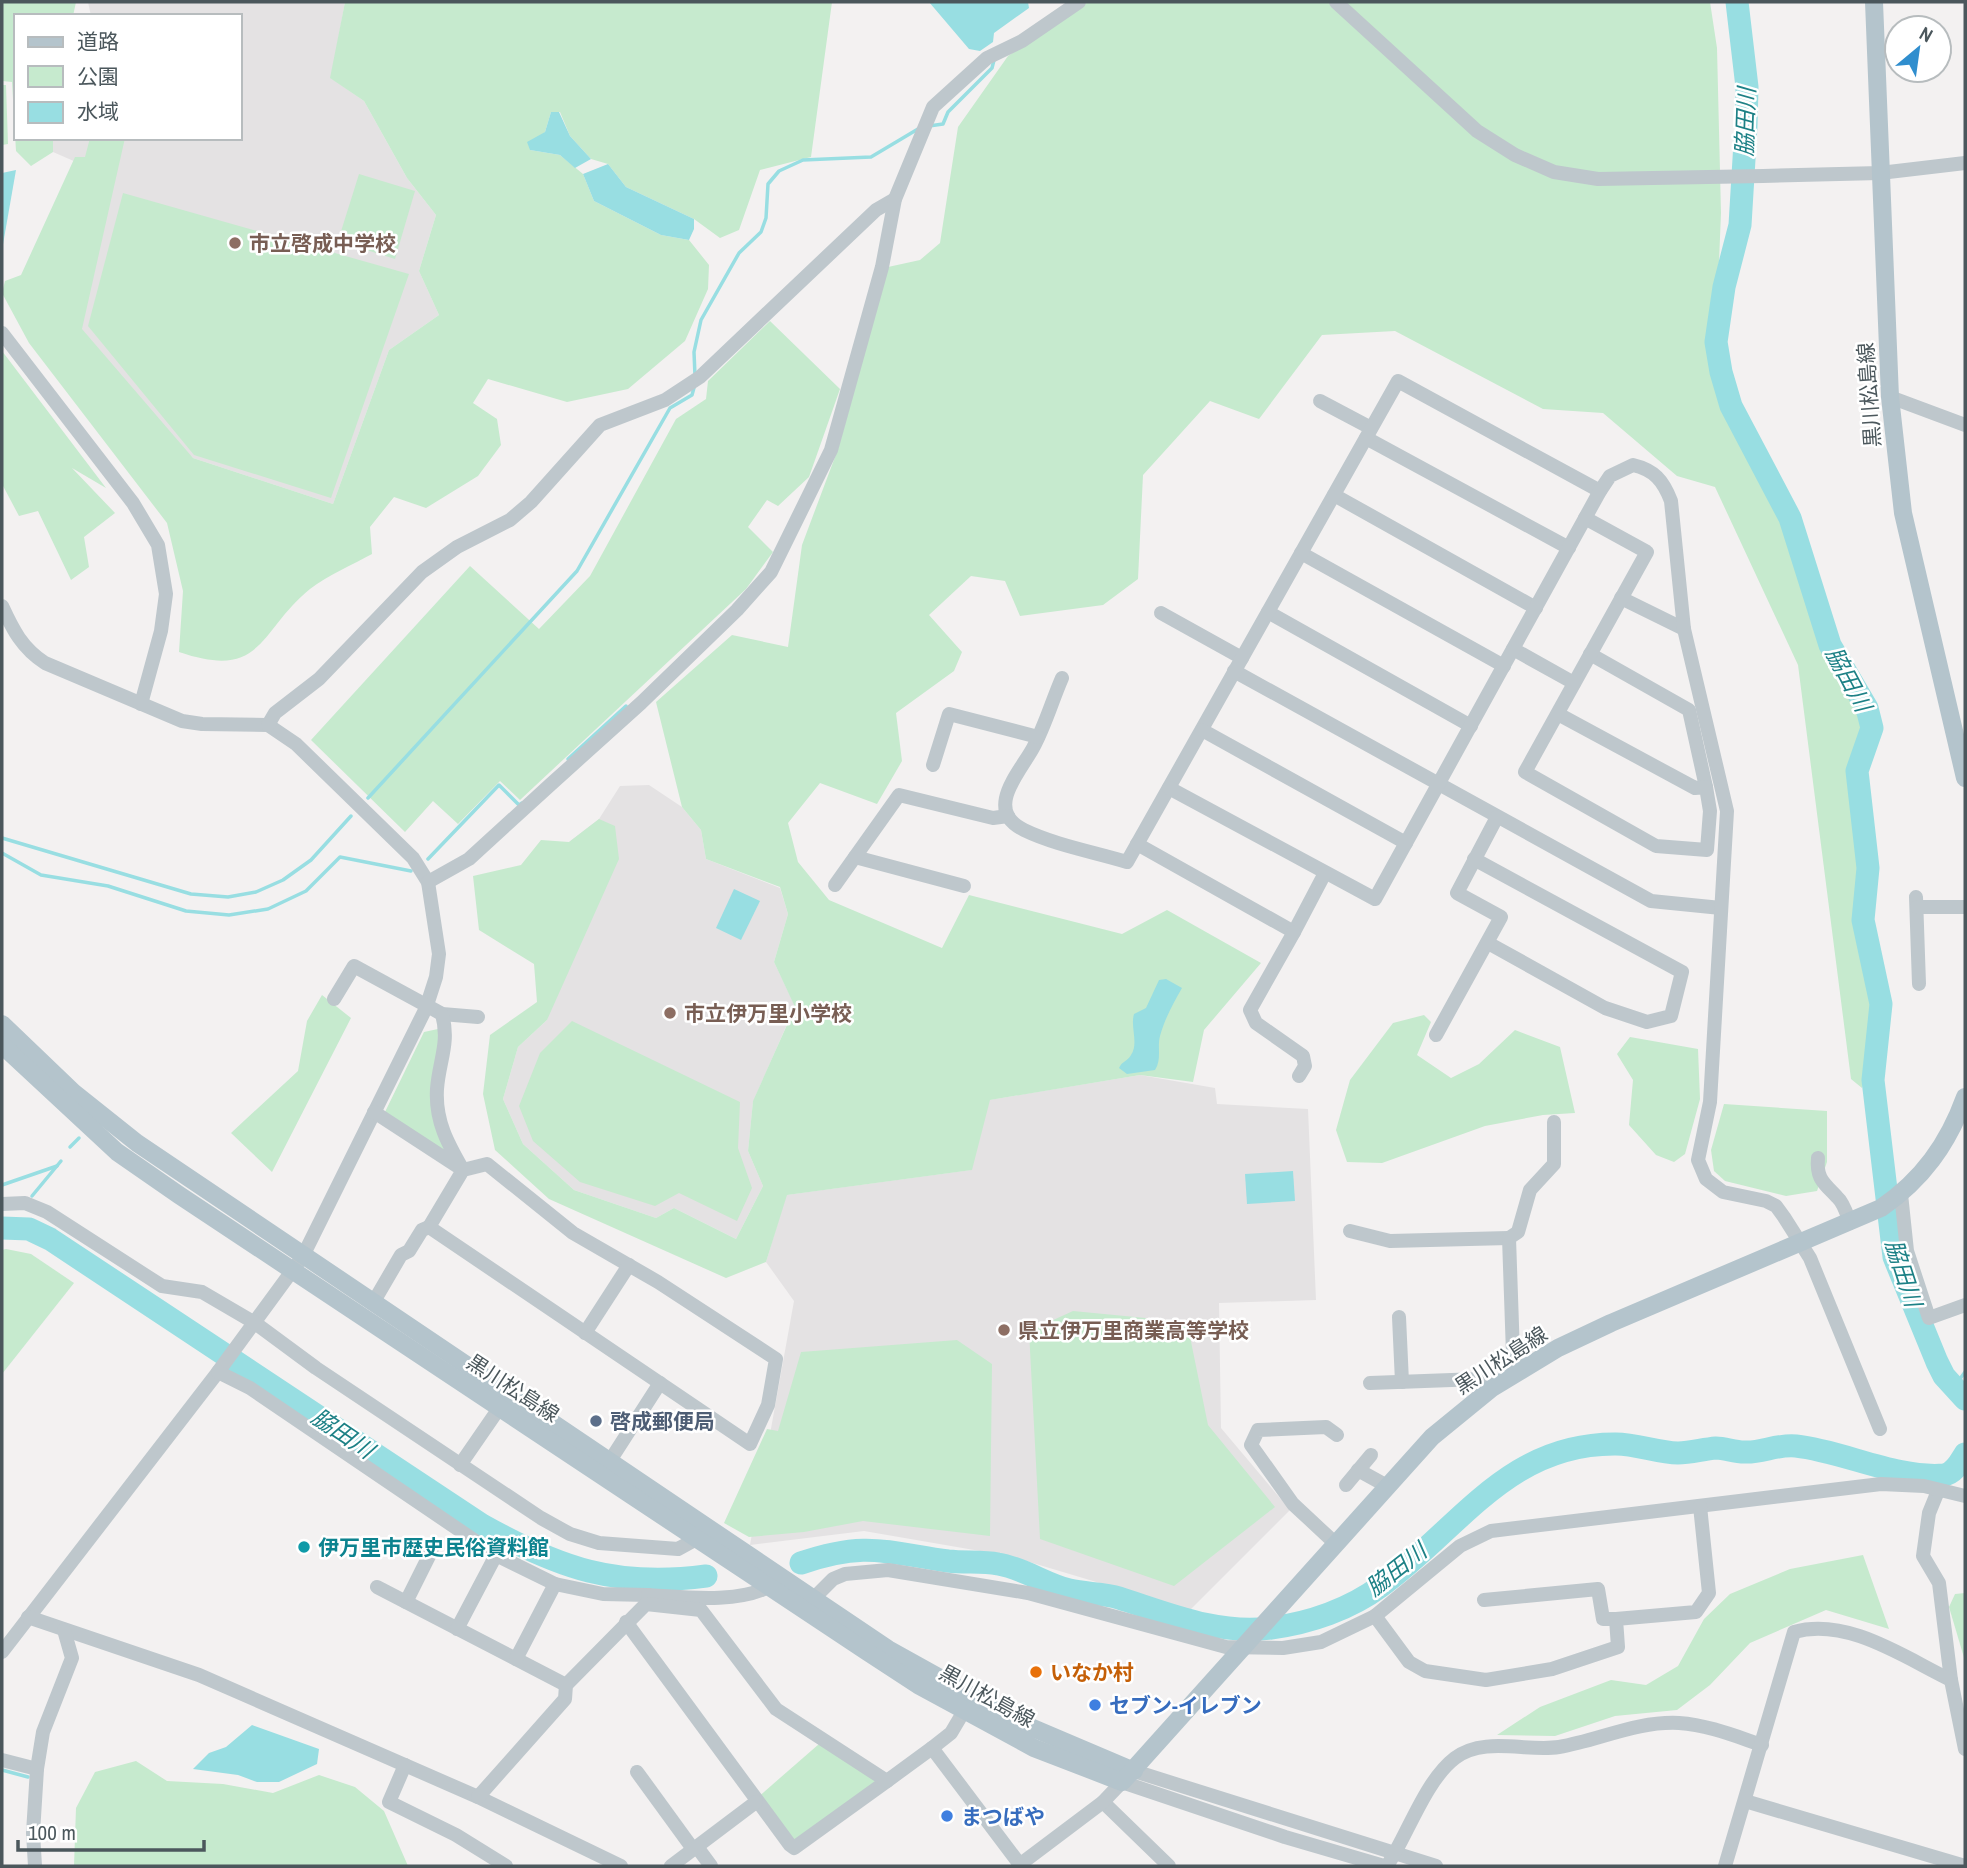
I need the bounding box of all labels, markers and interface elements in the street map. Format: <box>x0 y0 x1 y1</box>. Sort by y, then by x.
legend <box>14 14 242 140</box>
north arrow <box>1883 14 1953 84</box>
text: N <box>1915 20 1937 48</box>
text: 道路 <box>77 27 119 56</box>
text: 公園 <box>77 62 119 91</box>
water label: 脇田川 <box>1728 84 1762 157</box>
text: 水域 <box>77 97 119 126</box>
place label: 市立啓成中学校 <box>249 229 396 258</box>
marker: 市立啓成中学校 <box>227 235 243 251</box>
street label: 黒川松島線 <box>1851 342 1887 448</box>
water label: 脇田川 <box>1819 641 1880 719</box>
place label: 市立伊万里小学校 <box>684 999 852 1028</box>
marker: 市立伊万里小学校 <box>662 1005 678 1021</box>
water label: 脇田川 <box>1879 1235 1930 1313</box>
place label: 県立伊万里商業高等学校 <box>1018 1316 1249 1345</box>
street label: 黒川松島線 <box>1449 1319 1553 1401</box>
marker: 県立伊万里商業高等学校 <box>996 1322 1012 1338</box>
street label: 黒川松島線 <box>461 1347 565 1429</box>
water label: 脇田川 <box>306 1401 383 1467</box>
place label: 啓成郵便局 <box>610 1407 715 1436</box>
marker: 啓成郵便局 <box>588 1413 604 1429</box>
place label: 伊万里市歴史民俗資料館 <box>318 1533 549 1562</box>
water label: 脇田川 <box>1359 1534 1435 1602</box>
marker: 伊万里市歴史民俗資料館 <box>296 1539 312 1555</box>
street label: 黒川松島線 <box>934 1658 1040 1734</box>
place label: いなか村 <box>1050 1658 1134 1687</box>
marker: いなか村 <box>1028 1664 1044 1680</box>
place label: セブン-イレブン <box>1109 1691 1262 1720</box>
marker: セブン-イレブン <box>1087 1697 1103 1713</box>
place label: まつばや <box>961 1802 1045 1831</box>
scale bar <box>18 1808 203 1852</box>
marker: まつばや <box>939 1808 955 1824</box>
text: 100 m <box>28 1818 76 1847</box>

